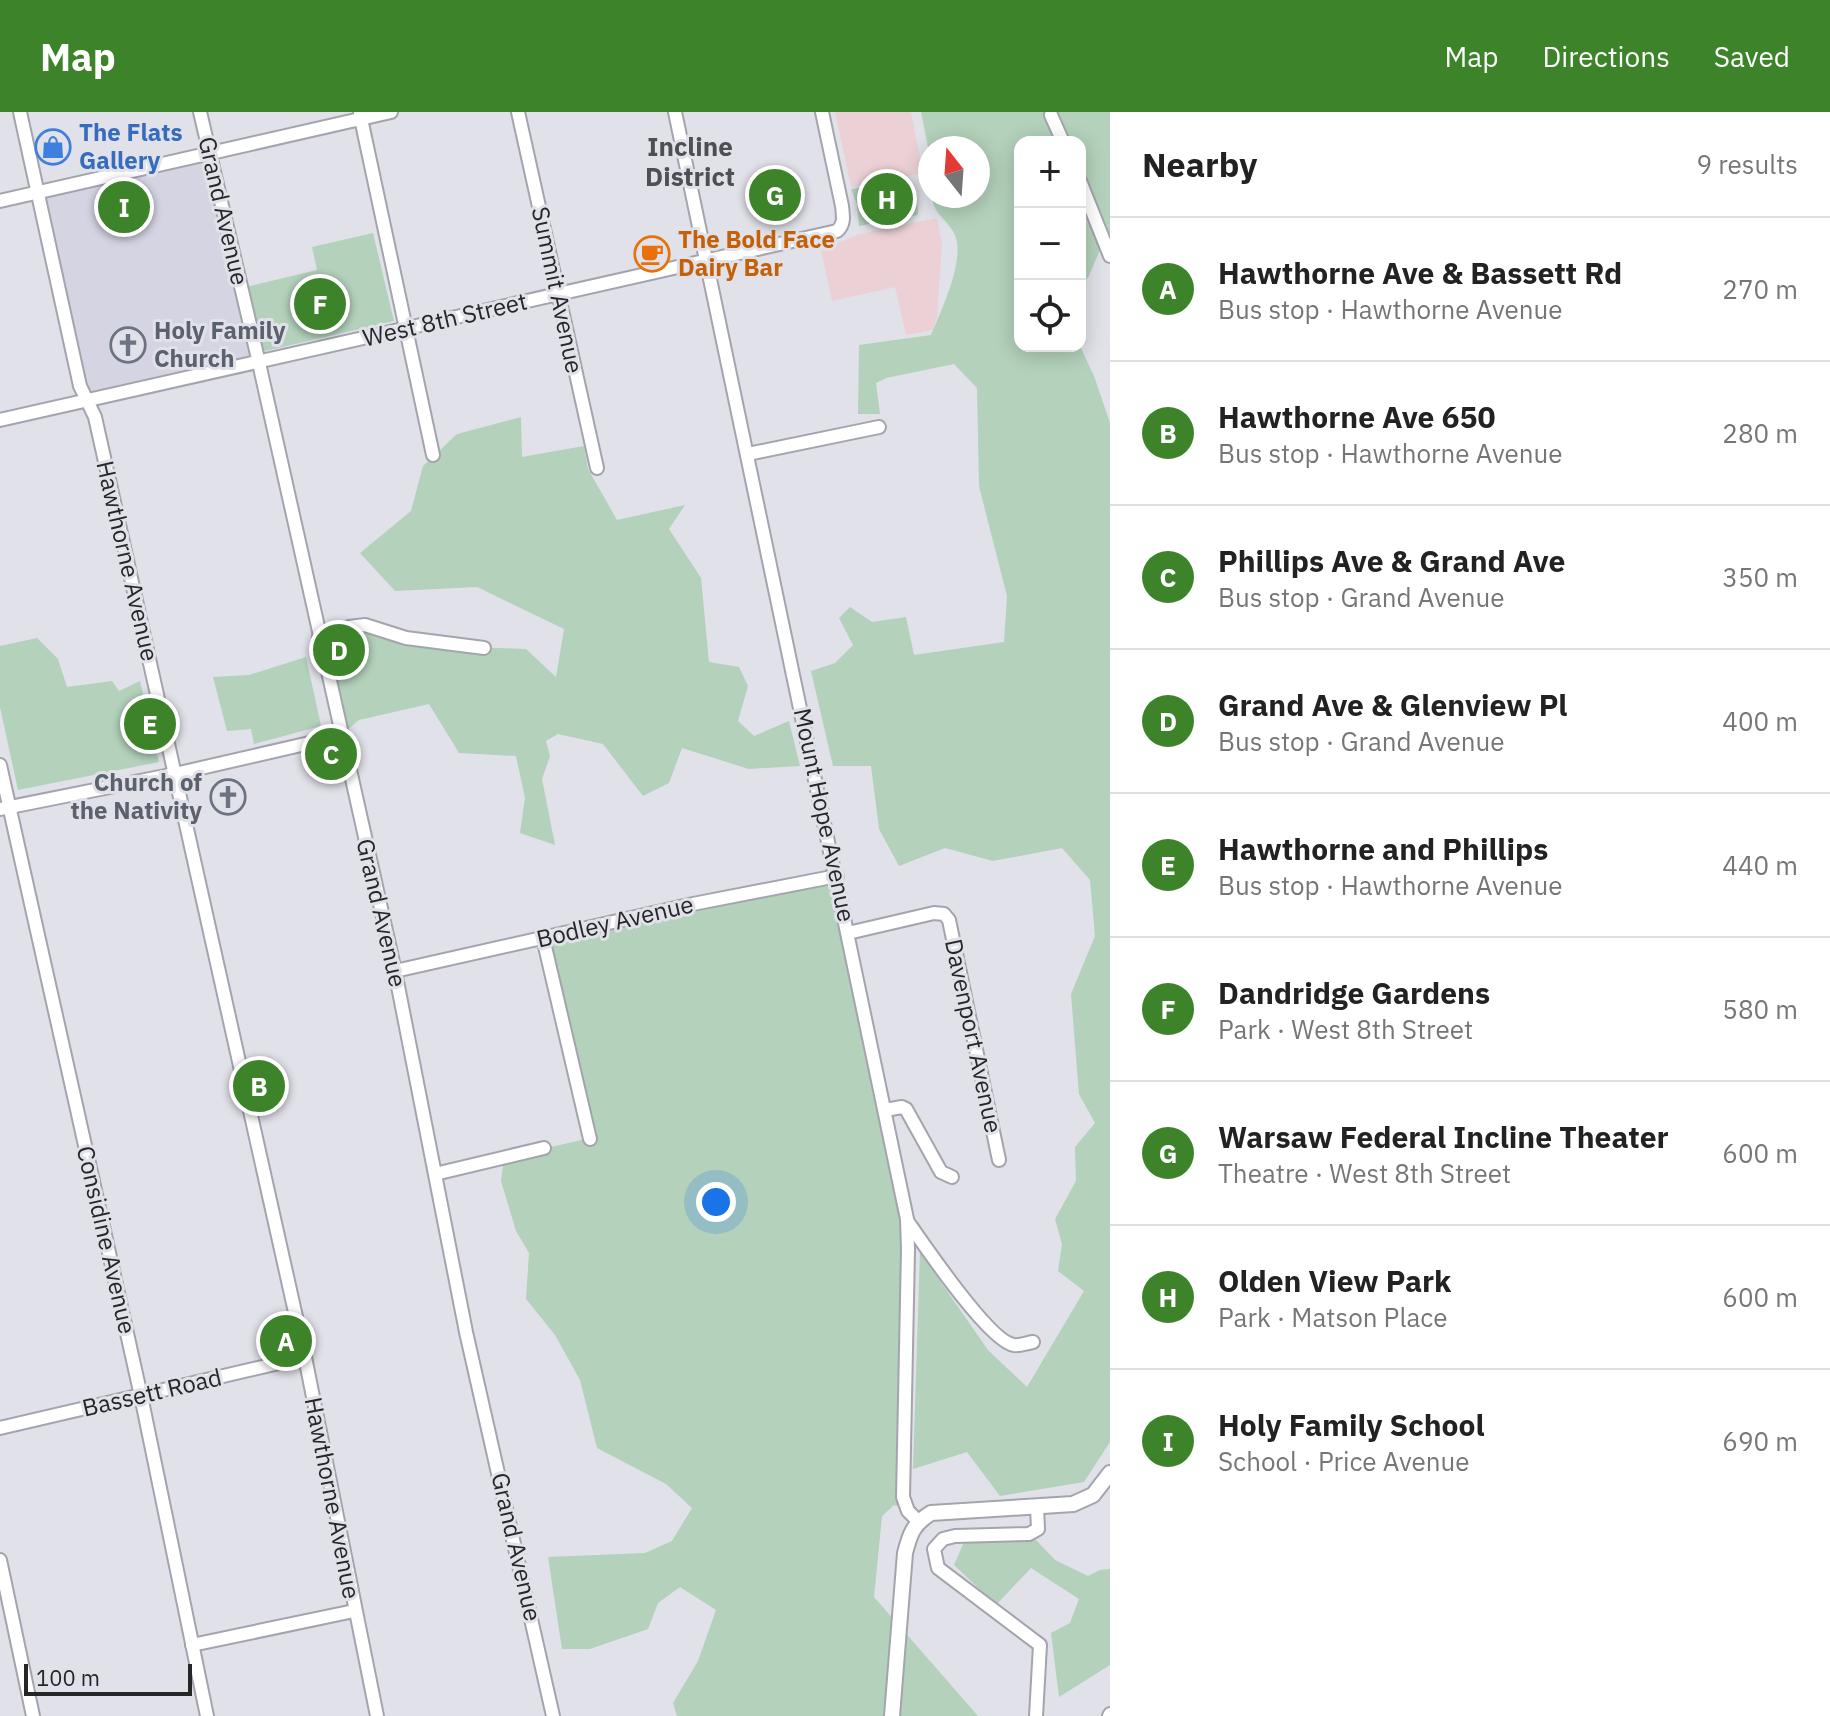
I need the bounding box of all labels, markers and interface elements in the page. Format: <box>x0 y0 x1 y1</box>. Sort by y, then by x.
text: Map <box>40 32 116 81</box>
text: Map <box>1444 38 1498 75</box>
text: Directions <box>1542 38 1670 75</box>
text: Saved <box>1714 38 1790 75</box>
place label: The Flats Gallery <box>79 116 183 176</box>
shop icon: The Flats Gallery <box>34 128 72 166</box>
district label: Incline District <box>645 129 735 193</box>
street label: Grand Avenue <box>191 133 257 288</box>
north arrow <box>918 136 990 208</box>
map controls <box>1014 136 1086 352</box>
button: + <box>1014 136 1086 208</box>
text: Nearby <box>1142 142 1257 186</box>
text: 9 results <box>1696 147 1798 181</box>
pin: G <box>749 165 801 225</box>
pin: H <box>861 169 913 229</box>
pin: I <box>98 177 150 237</box>
street label: Summit Avenue <box>525 203 591 376</box>
button: − <box>1014 208 1086 280</box>
place label: The Bold Face Dairy Bar <box>678 223 835 283</box>
cafe icon: The Bold Face Dairy Bar <box>633 235 671 273</box>
text: Hawthorne Ave & Bassett Rd <box>1218 253 1622 292</box>
text: A <box>1159 272 1177 306</box>
text: 270 m <box>1722 272 1798 306</box>
pin: F <box>294 274 346 334</box>
button: locate <box>1014 280 1086 352</box>
street label: West 8th Street <box>359 285 530 353</box>
text: Bus stop · Hawthorne Avenue <box>1218 292 1563 326</box>
place label: Holy Family Church <box>154 314 286 374</box>
church icon: Holy Family Church <box>109 326 147 364</box>
text: Hawthorne Ave 650 <box>1218 397 1496 436</box>
text: B <box>1159 416 1177 450</box>
text: 280 m <box>1722 416 1798 450</box>
text: Bus stop · Hawthorne Avenue <box>1218 436 1563 470</box>
street label: Hawthorne Avenue <box>89 457 167 664</box>
text: Phillips Ave & Grand Ave <box>1218 541 1565 580</box>
text: C <box>1160 560 1176 594</box>
text: 350 m <box>1722 560 1798 594</box>
text: Bus stop · Grand Avenue <box>1218 580 1505 614</box>
pin: D <box>313 620 365 680</box>
text: Grand Ave & Glenview Pl <box>1218 685 1567 724</box>
pin: E <box>124 694 176 754</box>
text: D <box>1159 704 1177 738</box>
text: 400 m <box>1722 704 1798 738</box>
street label: Mount Hope Avenue <box>787 705 863 925</box>
pin: C <box>305 724 357 784</box>
text: Bus stop · Grand Avenue <box>1218 724 1505 758</box>
place label: Church of the Nativity <box>71 766 202 826</box>
church icon: Church of the Nativity <box>209 778 247 816</box>
text: Hawthorne and Phillips <box>1218 829 1548 868</box>
street label: Grand Avenue <box>349 835 415 990</box>
text: E <box>1160 848 1176 882</box>
text: 440 m <box>1722 848 1798 882</box>
text: Bus stop · Hawthorne Avenue <box>1218 868 1563 902</box>
street label: Bodley Avenue <box>533 887 697 955</box>
street label: Davenport Avenue <box>938 936 1010 1136</box>
text: Dandridge Gardens <box>1218 973 1490 1012</box>
text: F <box>1160 992 1176 1026</box>
text: 580 m <box>1722 992 1798 1026</box>
text: Park · West 8th Street <box>1218 1012 1473 1046</box>
pin: B <box>233 1056 285 1116</box>
text: Warsaw Federal Incline Theater <box>1218 1117 1669 1156</box>
text: G <box>1159 1136 1177 1170</box>
text: 600 m <box>1722 1136 1798 1170</box>
street label: Considine Avenue <box>70 1143 144 1337</box>
text: Theatre · West 8th Street <box>1218 1156 1511 1190</box>
your location <box>696 1182 736 1222</box>
text: Olden View Park <box>1218 1261 1451 1300</box>
text: H <box>1159 1280 1177 1314</box>
text: 600 m <box>1722 1280 1798 1314</box>
text: Park · Matson Place <box>1218 1300 1448 1334</box>
pin: A <box>260 1311 312 1371</box>
street label: Bassett Road <box>79 1360 225 1424</box>
street label: Hawthorne Avenue <box>298 1394 368 1602</box>
text: Holy Family School <box>1218 1405 1485 1444</box>
text: I <box>1162 1424 1174 1458</box>
text: 690 m <box>1722 1424 1798 1458</box>
text: School · Price Avenue <box>1218 1444 1470 1478</box>
street label: Grand Avenue <box>484 1469 550 1624</box>
scale bar <box>24 1660 192 1696</box>
text: 100 m <box>36 1663 100 1692</box>

